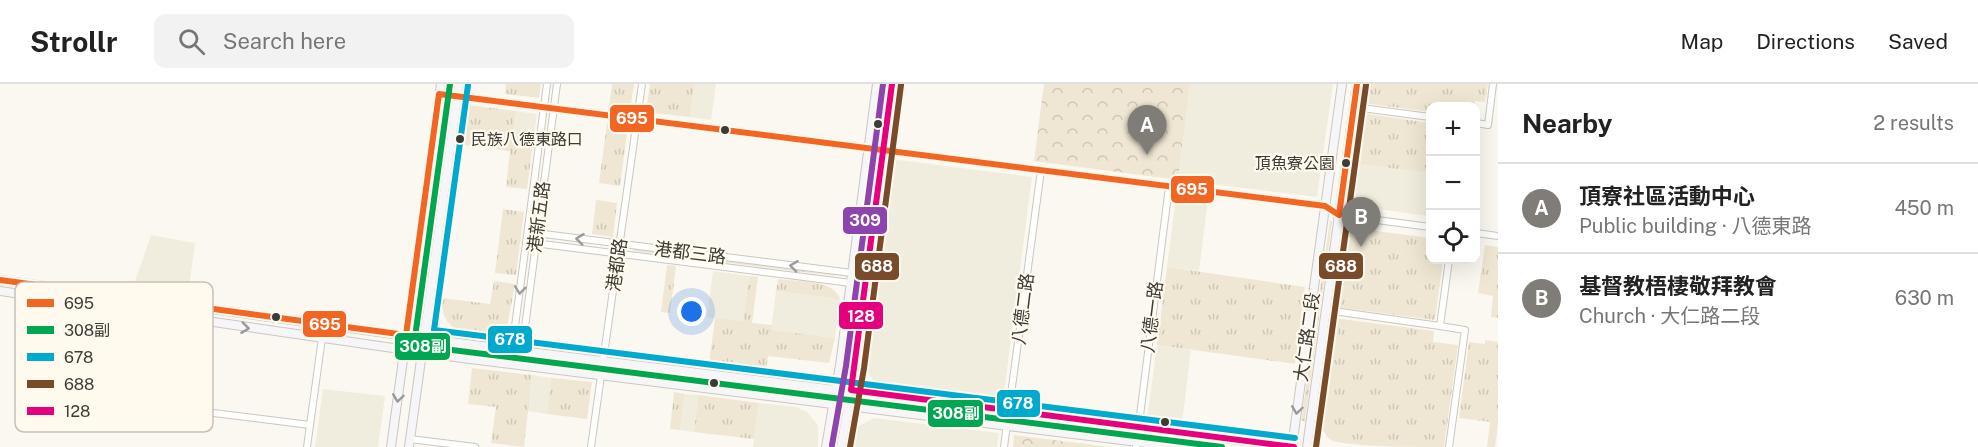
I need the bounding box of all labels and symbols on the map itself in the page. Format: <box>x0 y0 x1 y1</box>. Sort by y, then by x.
line badge: 695 <box>609 104 655 133</box>
pin: A <box>1128 106 1166 155</box>
text: 695 <box>616 109 648 128</box>
unlabelled marker <box>872 118 884 130</box>
unlabelled marker <box>719 124 731 136</box>
place label: 民族八德東路口 <box>471 130 583 149</box>
marker: 民族八德東路口 <box>454 133 466 145</box>
place label: 頂魚寮公園 <box>1255 154 1335 173</box>
marker: 頂魚寮公園 <box>1340 157 1352 169</box>
line badge: 695 <box>1170 175 1215 204</box>
street label: 港新五路 <box>524 180 553 254</box>
text: 695 <box>1176 180 1208 199</box>
pin: B <box>1342 198 1380 247</box>
line badge: 309 <box>842 206 888 235</box>
text: 309 <box>849 211 881 230</box>
one-way arrow <box>575 233 584 245</box>
street label: 港都路 <box>602 237 631 293</box>
street label: 港都三路 <box>653 238 727 267</box>
line badge: 688 <box>854 252 900 281</box>
line badge: 688 <box>1318 252 1364 280</box>
text: 688 <box>861 257 893 276</box>
text: 688 <box>1325 257 1357 276</box>
one-way arrow <box>789 260 799 273</box>
street label: 八德二路 <box>1008 272 1037 346</box>
street label: 八德一路 <box>1137 280 1166 354</box>
legend <box>15 282 213 432</box>
one-way arrow <box>514 285 527 294</box>
street label: 大仁路二段 <box>1290 291 1323 383</box>
text: 695 <box>64 294 94 313</box>
your location <box>677 297 706 326</box>
line badge: 128 <box>838 301 884 330</box>
text: 128 <box>847 307 875 326</box>
line badge: 695 <box>302 310 347 338</box>
unlabelled marker <box>270 311 282 323</box>
text: 695 <box>309 315 341 334</box>
text: 308副 <box>64 321 110 340</box>
one-way arrow <box>240 322 249 334</box>
line badge: 678 <box>487 325 533 354</box>
text: 678 <box>495 330 526 349</box>
line badge: 308副 <box>394 332 451 361</box>
text: 308副 <box>399 337 447 356</box>
text: 678 <box>64 348 93 367</box>
text: 688 <box>64 375 94 394</box>
unlabelled marker <box>708 377 720 389</box>
line badge: 678 <box>996 389 1041 418</box>
one-way arrow <box>392 394 404 403</box>
text: 678 <box>1003 394 1034 413</box>
line badge: 308副 <box>927 399 984 428</box>
text: 128 <box>64 402 90 421</box>
text: 308副 <box>932 404 980 423</box>
one-way arrow <box>1291 405 1304 415</box>
unlabelled marker <box>1159 416 1171 428</box>

